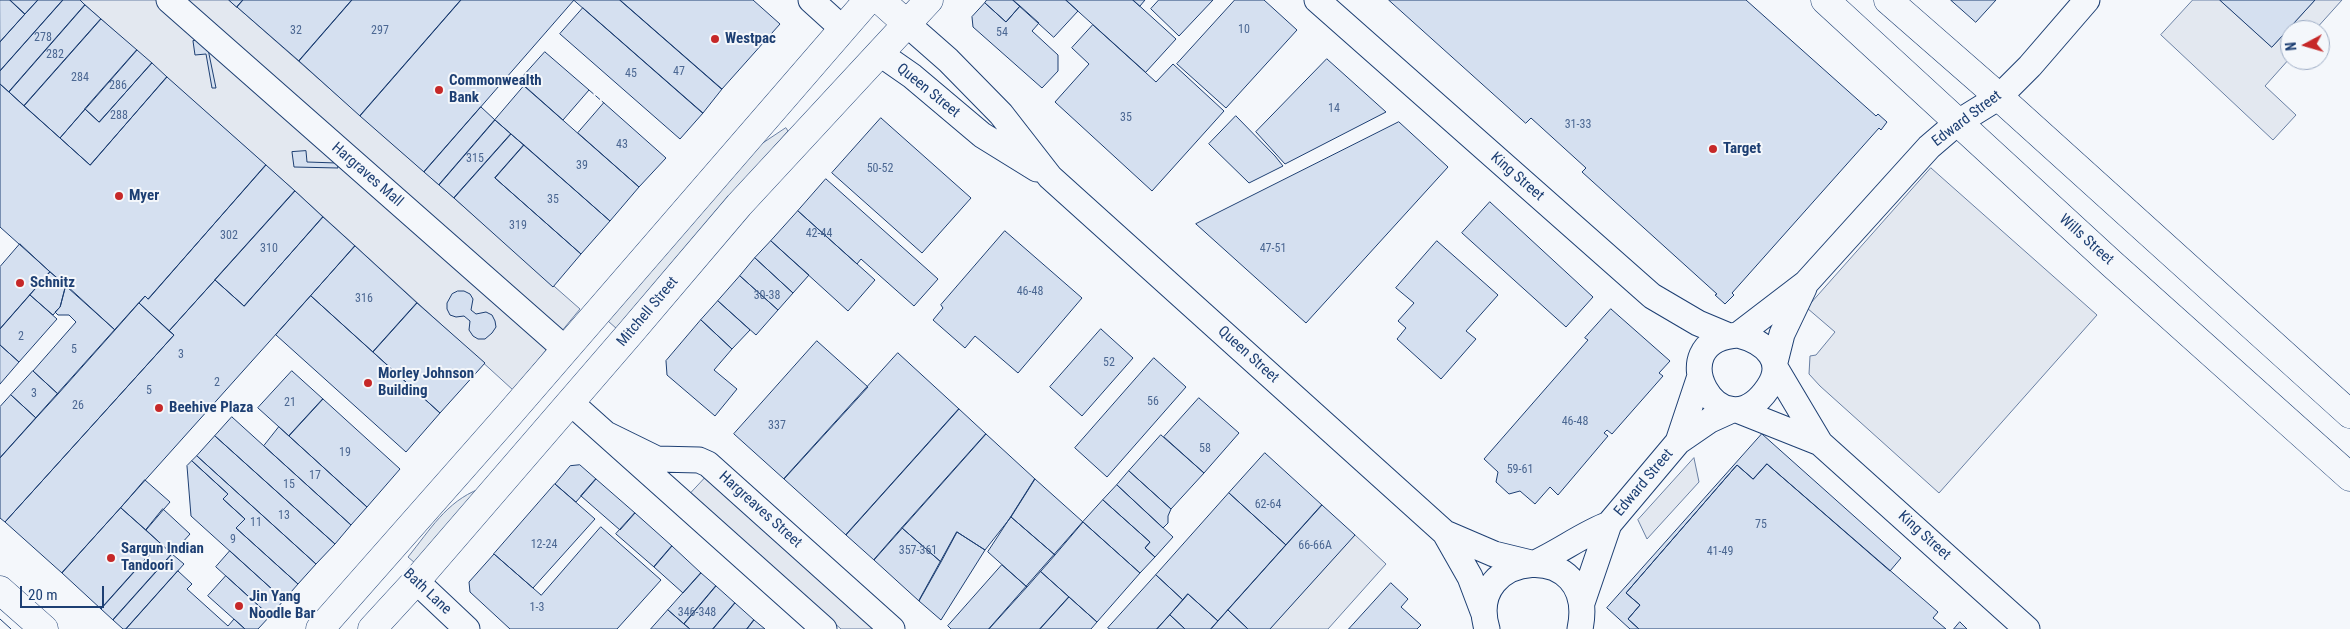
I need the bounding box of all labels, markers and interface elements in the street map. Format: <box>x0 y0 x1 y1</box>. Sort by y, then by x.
north arrow <box>2280 20 2330 70</box>
house number: 10 <box>1238 23 1250 37</box>
house number: 32 <box>290 24 302 38</box>
house number: 297 <box>371 24 389 38</box>
house number: 54 <box>996 26 1008 40</box>
place label: Westpac <box>725 30 776 48</box>
house number: 278 <box>34 31 52 45</box>
marker: Westpac <box>709 33 721 45</box>
text: N <box>2283 41 2299 52</box>
house number: 282 <box>46 48 64 62</box>
street label: Queen Street <box>893 60 963 122</box>
house number: 47 <box>673 65 685 79</box>
house number: 45 <box>625 67 637 81</box>
house number: 284 <box>71 71 89 85</box>
place label: Commonwealth Bank <box>449 72 542 107</box>
house number: 286 <box>109 79 127 93</box>
marker: Commonwealth Bank <box>433 84 445 96</box>
street label: Edward Street <box>1929 87 2005 151</box>
house number: 14 <box>1328 102 1340 116</box>
house number: 288 <box>110 109 128 123</box>
house number: 35 <box>1120 111 1132 125</box>
house number: 31-33 <box>1565 118 1591 132</box>
house number: 43 <box>616 138 628 152</box>
street label: Hargraves Mall <box>328 139 406 211</box>
place label: Target <box>1723 140 1761 158</box>
marker: Target <box>1707 143 1719 155</box>
street label: King Street <box>1487 149 1547 205</box>
house number: 315 <box>466 152 484 166</box>
house number: 39 <box>576 159 588 173</box>
house number: 50-52 <box>867 162 893 176</box>
place label: Myer <box>129 187 159 205</box>
marker: Myer <box>113 190 125 202</box>
house number: 35 <box>547 193 559 207</box>
street label: Wills Street <box>2055 211 2117 269</box>
house number: 319 <box>509 219 527 233</box>
house number: 42-44 <box>806 227 832 241</box>
house number: 302 <box>220 229 238 243</box>
house number: 310 <box>260 242 278 256</box>
house number: 47-51 <box>1260 242 1286 256</box>
street label: Mitchell Street <box>614 273 682 351</box>
place label: Schnitz <box>30 274 75 292</box>
marker: Schnitz <box>14 277 26 289</box>
house number: 46-48 <box>1017 285 1043 299</box>
house number: 30-38 <box>754 289 780 303</box>
house number: 316 <box>355 292 373 306</box>
street label: Queen Street <box>1214 323 1282 387</box>
house number: 2 <box>18 330 24 344</box>
house number: 5 <box>71 343 77 357</box>
house number: 3 <box>178 348 184 362</box>
house number: 52 <box>1103 356 1115 370</box>
place label: Morley Johnson Building <box>378 365 474 400</box>
house number: 2 <box>214 376 220 390</box>
marker: Morley Johnson Building <box>362 377 374 389</box>
house number: 5 <box>146 384 152 398</box>
house number: 3 <box>31 387 37 401</box>
house number: 56 <box>1147 395 1159 409</box>
house number: 21 <box>284 396 296 410</box>
house number: 26 <box>72 399 84 413</box>
place label: Beehive Plaza <box>169 399 253 417</box>
marker: Beehive Plaza <box>153 402 165 414</box>
house number: 46-48 <box>1562 415 1588 429</box>
house number: 337 <box>768 419 786 433</box>
house number: 58 <box>1199 442 1211 456</box>
house number: 19 <box>339 446 351 460</box>
street label: Edward Street <box>1611 446 1677 520</box>
house number: 59-61 <box>1507 463 1533 477</box>
street label: Hargreaves Street <box>715 468 805 552</box>
house number: 17 <box>309 469 321 483</box>
house number: 15 <box>283 478 295 492</box>
house number: 62-64 <box>1255 498 1281 512</box>
street label: King Street <box>1894 508 1954 564</box>
house number: 13 <box>278 509 290 523</box>
house number: 11 <box>250 516 262 530</box>
house number: 75 <box>1755 518 1767 532</box>
house number: 9 <box>230 533 236 547</box>
house number: 12-24 <box>531 538 557 552</box>
house number: 66-66A <box>1298 539 1332 553</box>
place label: Sargun Indian Tandoori <box>121 540 204 575</box>
house number: 357-361 <box>899 544 937 558</box>
house number: 41-49 <box>1707 545 1733 559</box>
marker: Sargun Indian Tandoori <box>105 552 117 564</box>
street label: Bath Lane <box>399 565 455 619</box>
scale bar <box>22 576 106 608</box>
text: 20 m <box>28 586 58 604</box>
place label: Jin Yang Noodle Bar <box>249 588 315 623</box>
marker: Jin Yang Noodle Bar <box>233 600 245 612</box>
house number: 1-3 <box>530 601 544 615</box>
house number: 346-348 <box>678 606 716 620</box>

